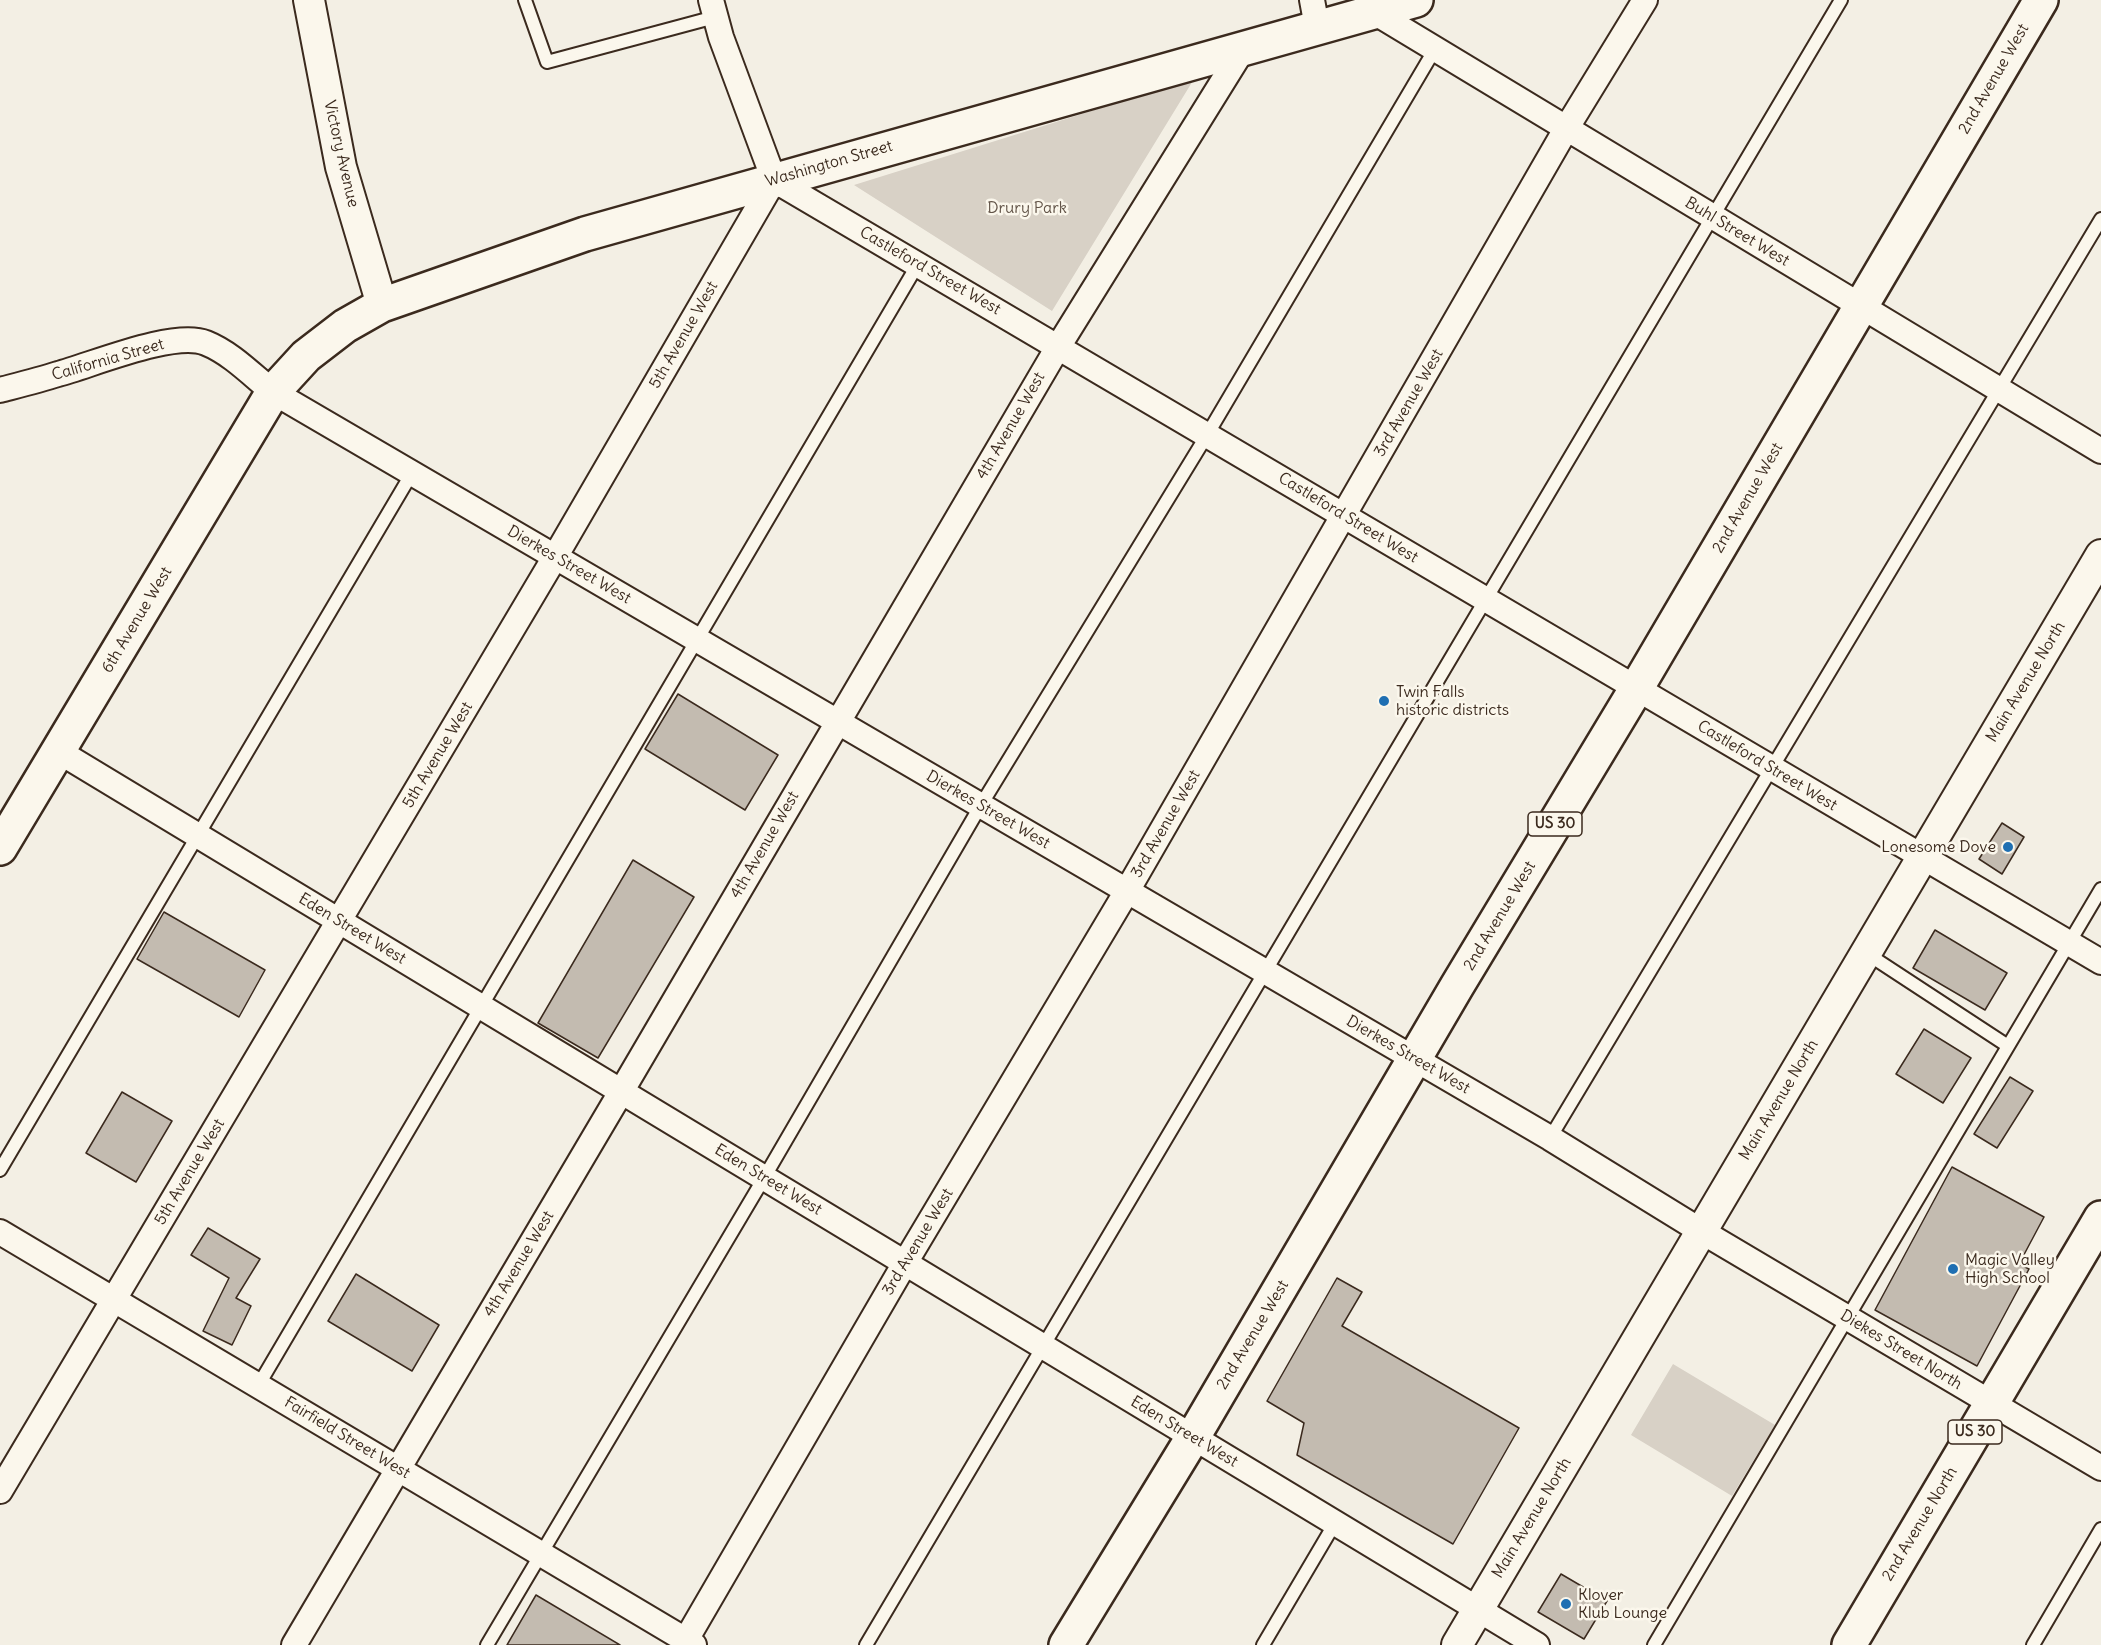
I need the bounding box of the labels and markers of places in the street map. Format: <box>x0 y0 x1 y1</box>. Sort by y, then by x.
place label: Twin Falls historic districts <box>1396 682 1509 720</box>
marker: Twin Falls historic districts <box>1377 694 1391 708</box>
place label: Lonesome Dove <box>1881 837 1996 857</box>
marker: Lonesome Dove <box>2001 840 2015 854</box>
place label: Magic Valley High School <box>1965 1250 2055 1288</box>
marker: Magic Valley High School <box>1946 1262 1960 1276</box>
place label: Klover Klub Lounge <box>1578 1585 1667 1623</box>
marker: Klover Klub Lounge <box>1559 1597 1573 1611</box>

